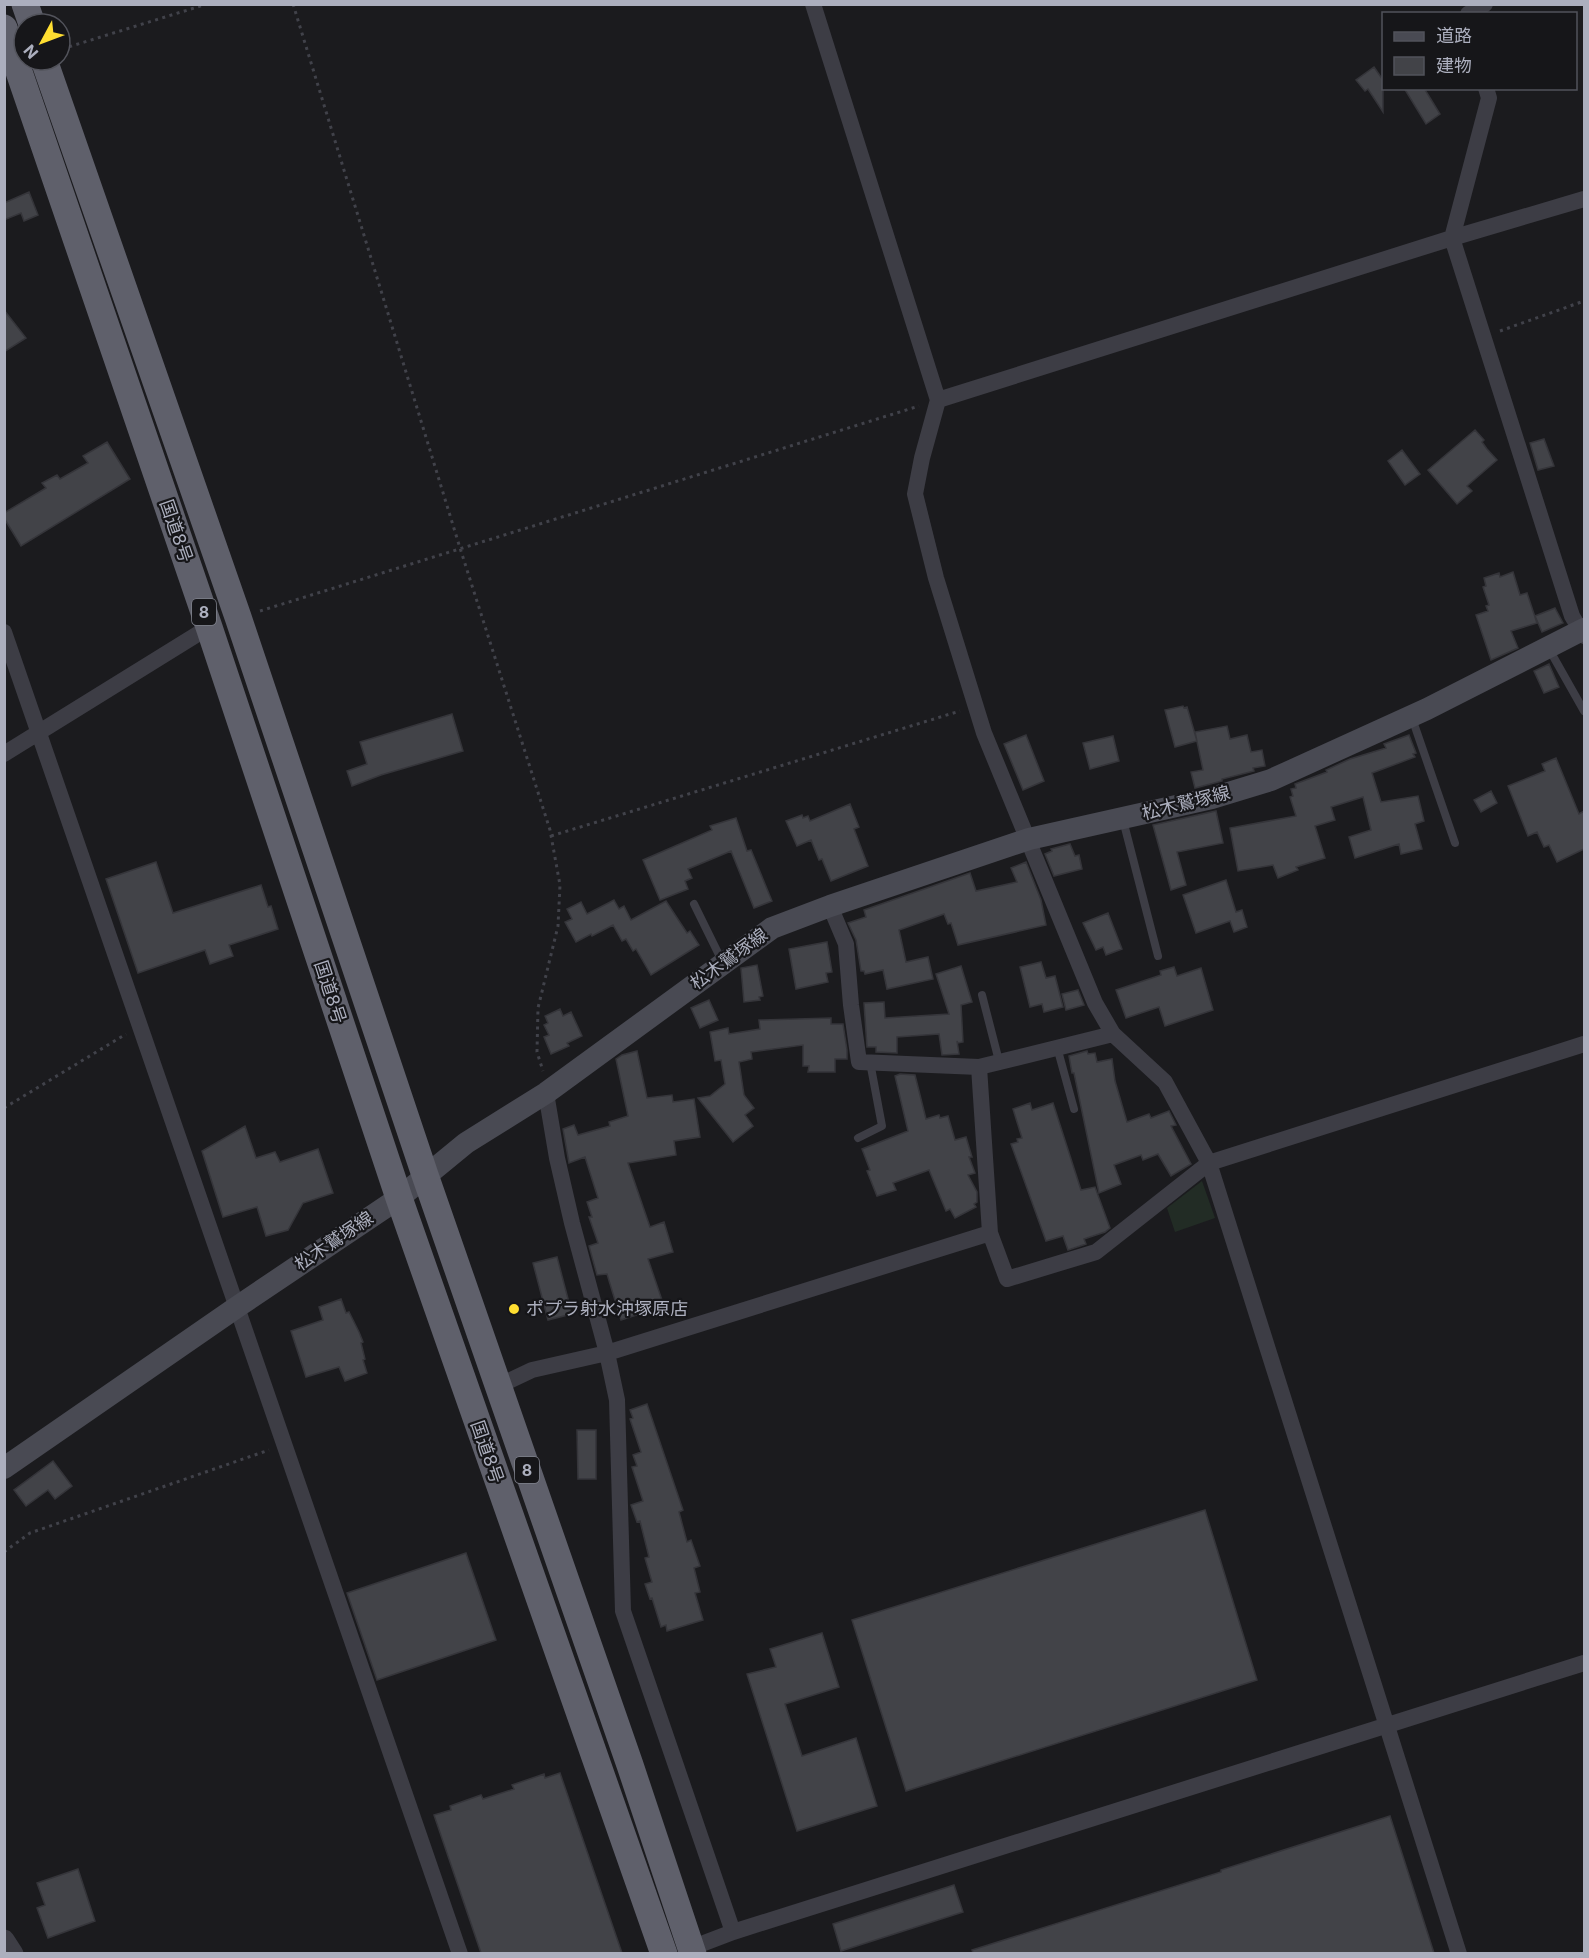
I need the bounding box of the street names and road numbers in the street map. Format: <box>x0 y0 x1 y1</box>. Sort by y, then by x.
street label: 国道8号 <box>156 497 197 565</box>
road number: 8 <box>192 599 216 625</box>
street label: 松木鷲塚線 <box>1140 781 1232 824</box>
street label: 松木鷲塚線 <box>686 924 771 994</box>
street label: 国道8号 <box>310 958 351 1026</box>
street label: 松木鷲塚線 <box>291 1207 377 1274</box>
street label: 国道8号 <box>467 1418 508 1486</box>
road number: 8 <box>515 1457 539 1483</box>

